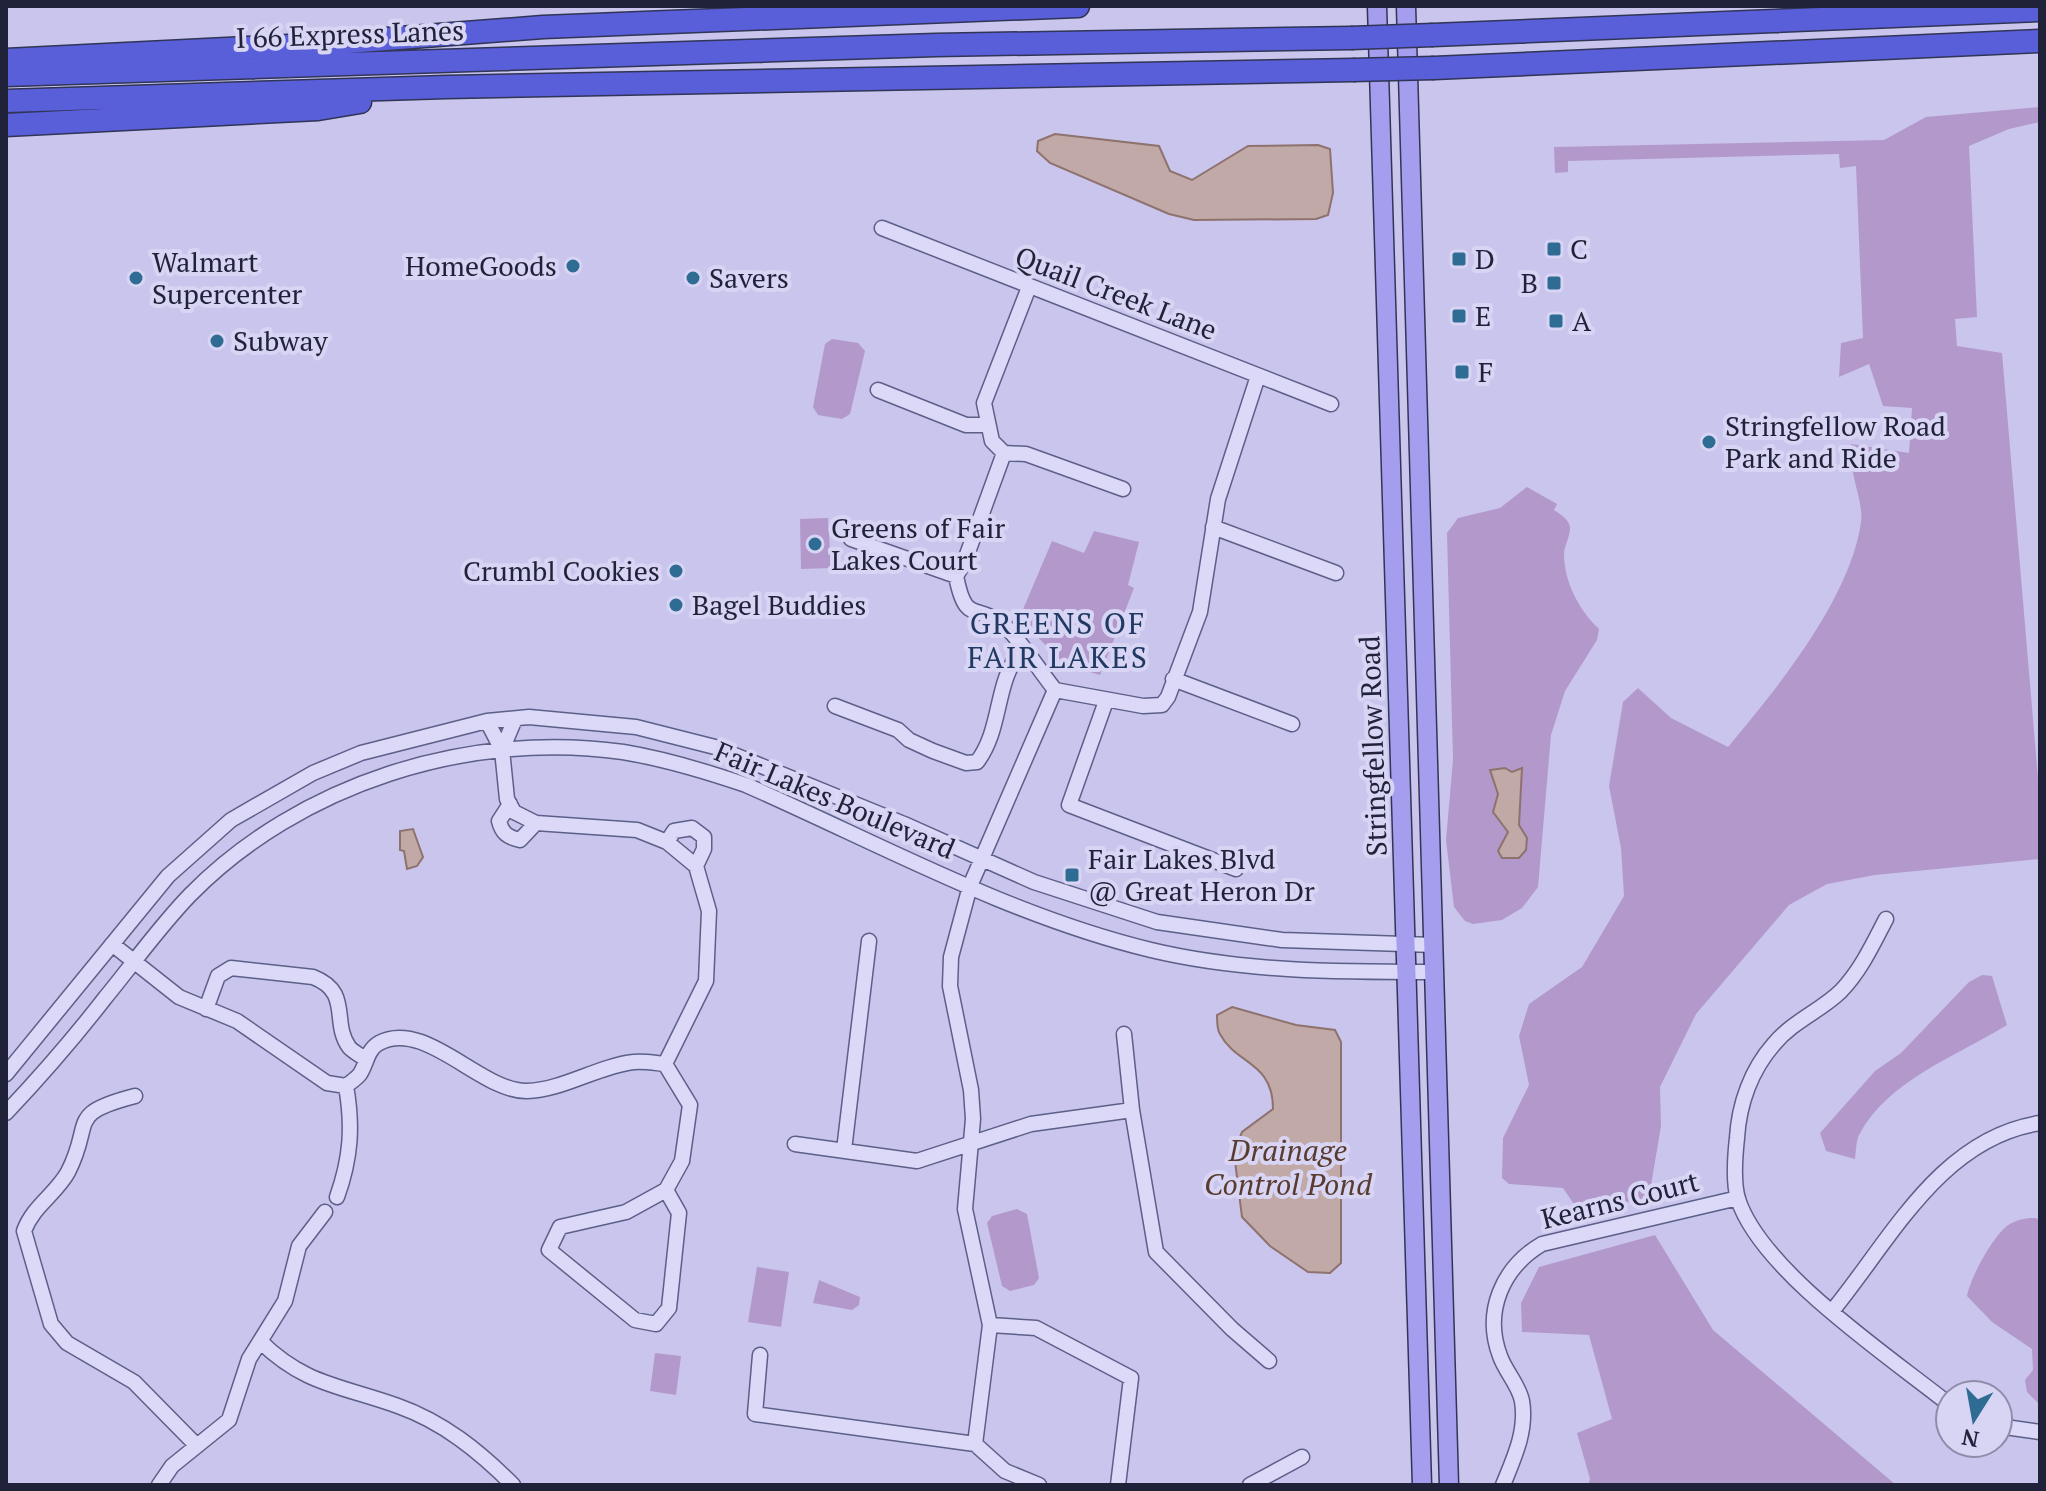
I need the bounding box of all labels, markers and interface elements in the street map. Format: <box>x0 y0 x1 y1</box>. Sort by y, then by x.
street label: I 66 Express Lanes <box>235 11 465 56</box>
place label: C <box>1570 230 1588 267</box>
street label: Quail Creek Lane <box>1010 237 1222 348</box>
place label: D <box>1475 240 1495 277</box>
marker: C <box>1545 240 1563 258</box>
place label: Walmart Supercenter <box>152 243 302 312</box>
place label: HomeGoods <box>405 247 557 284</box>
marker: D <box>1450 250 1468 268</box>
marker: HomeGoods <box>564 257 582 275</box>
place label: Savers <box>709 259 789 296</box>
place label: B <box>1521 264 1538 301</box>
marker: Walmart Supercenter <box>127 269 145 287</box>
marker: Savers <box>684 269 702 287</box>
marker: B <box>1545 274 1563 292</box>
place label: E <box>1475 297 1491 334</box>
place label: A <box>1572 302 1592 339</box>
marker: E <box>1450 307 1468 325</box>
marker: A <box>1547 312 1565 330</box>
place label: Subway <box>233 322 329 359</box>
marker: Subway <box>208 332 226 350</box>
place label: F <box>1478 353 1493 390</box>
marker: F <box>1453 363 1471 381</box>
place label: Stringfellow Road Park and Ride <box>1725 407 1946 476</box>
marker: Stringfellow Road Park and Ride <box>1700 433 1718 451</box>
place label: Greens of Fair Lakes Court <box>831 509 1005 578</box>
marker: Greens of Fair Lakes Court <box>806 535 824 553</box>
place label: Crumbl Cookies <box>463 552 660 589</box>
marker: Crumbl Cookies <box>667 562 685 580</box>
place label: Bagel Buddies <box>692 586 866 623</box>
marker: Bagel Buddies <box>667 596 685 614</box>
district label: GREENS OF FAIR LAKES <box>967 603 1149 677</box>
street label: Stringfellow Road <box>1350 635 1395 857</box>
street label: Fair Lakes Boulevard <box>709 732 961 867</box>
place label: Fair Lakes Blvd @ Great Heron Dr <box>1088 840 1315 909</box>
marker: Fair Lakes Blvd @ Great Heron Dr <box>1063 866 1081 884</box>
water label: Drainage Control Pond <box>1204 1130 1373 1204</box>
street label: Kearns Court <box>1537 1162 1703 1237</box>
north arrow <box>1934 1379 2014 1459</box>
text: N <box>1959 1423 1981 1455</box>

